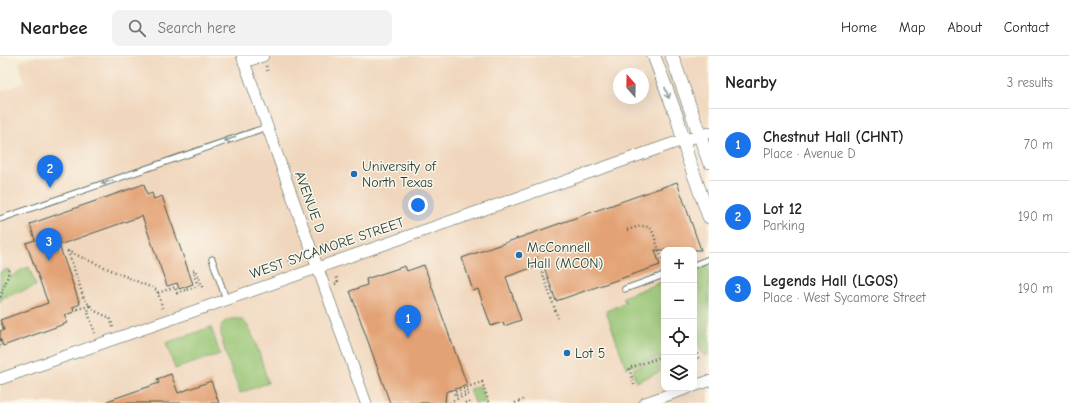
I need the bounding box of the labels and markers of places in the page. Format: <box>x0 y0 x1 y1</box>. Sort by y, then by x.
pin: 2 <box>37 155 63 188</box>
place label: University of North Texas <box>362 158 437 191</box>
marker: University of North Texas <box>349 169 359 179</box>
pin: 3 <box>36 228 62 261</box>
place label: McConnell Hall (MCON) <box>527 239 603 272</box>
marker: McConnell Hall (MCON) <box>514 250 524 260</box>
pin: 1 <box>395 305 421 338</box>
place label: Lot 5 <box>575 345 605 362</box>
marker: Lot 5 <box>562 348 572 358</box>

